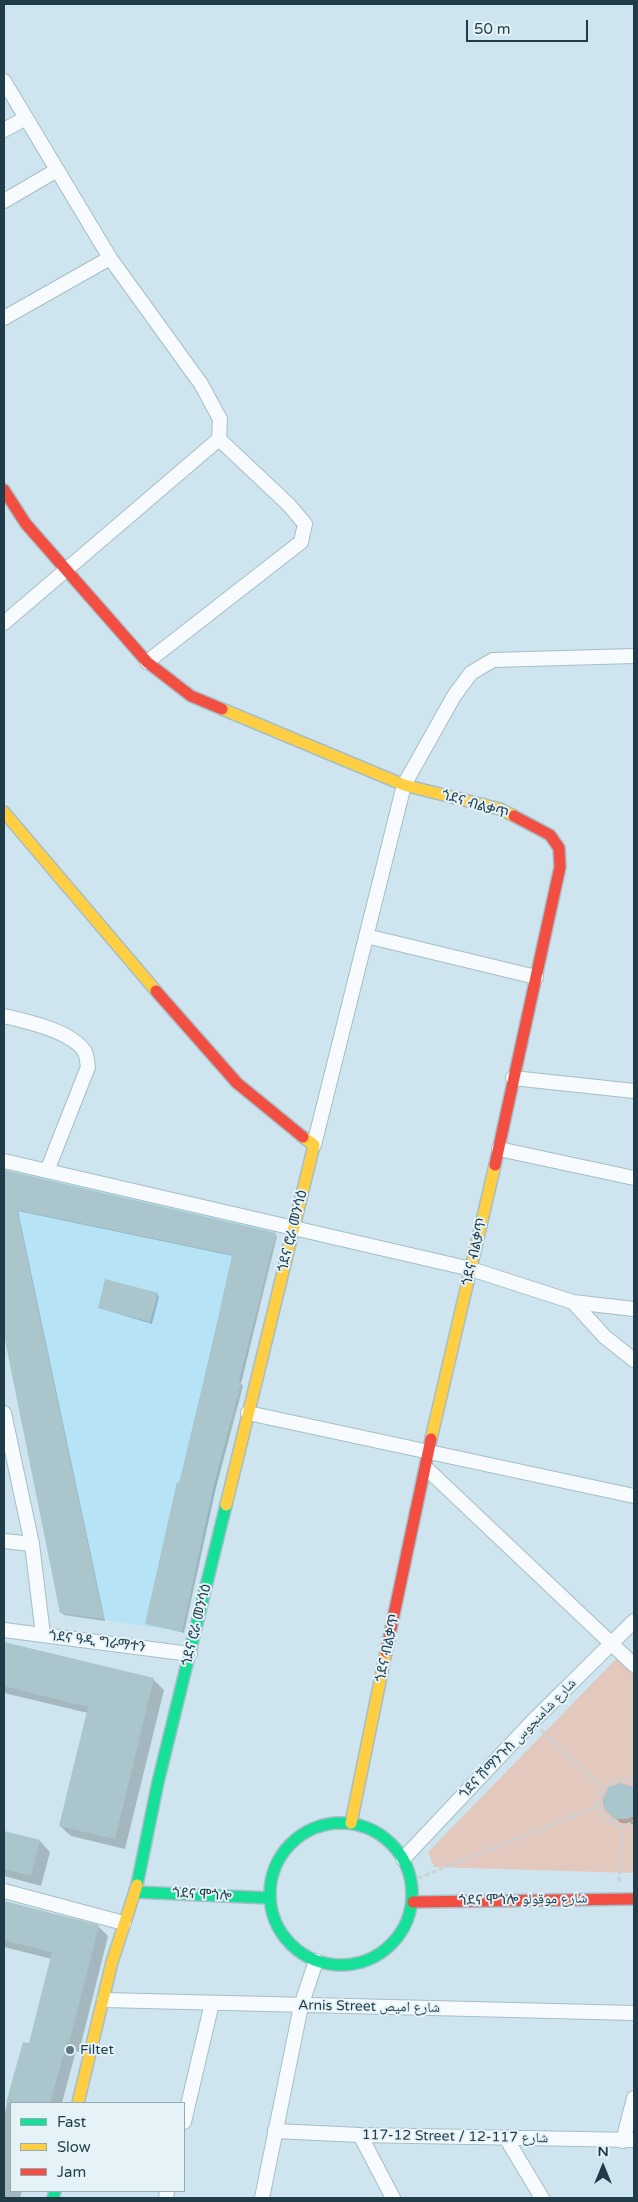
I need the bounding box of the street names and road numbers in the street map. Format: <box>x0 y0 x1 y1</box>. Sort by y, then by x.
street label: ጎደና ብልቃጥ <box>439 787 511 823</box>
street label: ጎደና ሮራ መንሳዕ <box>275 1188 311 1274</box>
street label: ጎደና ብልቃጥ <box>459 1216 491 1288</box>
street label: ጎደና ሮራ መንሳዕ <box>179 1582 215 1668</box>
street label: ጎደና ብልቃጥ <box>373 1612 403 1684</box>
street label: ጎደና ዓዲ ግራማተን <box>48 1628 146 1656</box>
street label: ጎደና ሽማንጉስ شارع شامنجوس <box>456 1675 580 1803</box>
street label: ጎደና ሞጎሎ <box>172 1885 232 1905</box>
street label: ጎደና ሞጎሎ شارع موقولو <box>459 1890 587 1910</box>
street label: Arnis Street شارع اميص <box>298 1997 440 2017</box>
street label: 117-12 Street / شارع 117-12 <box>362 2127 548 2147</box>

